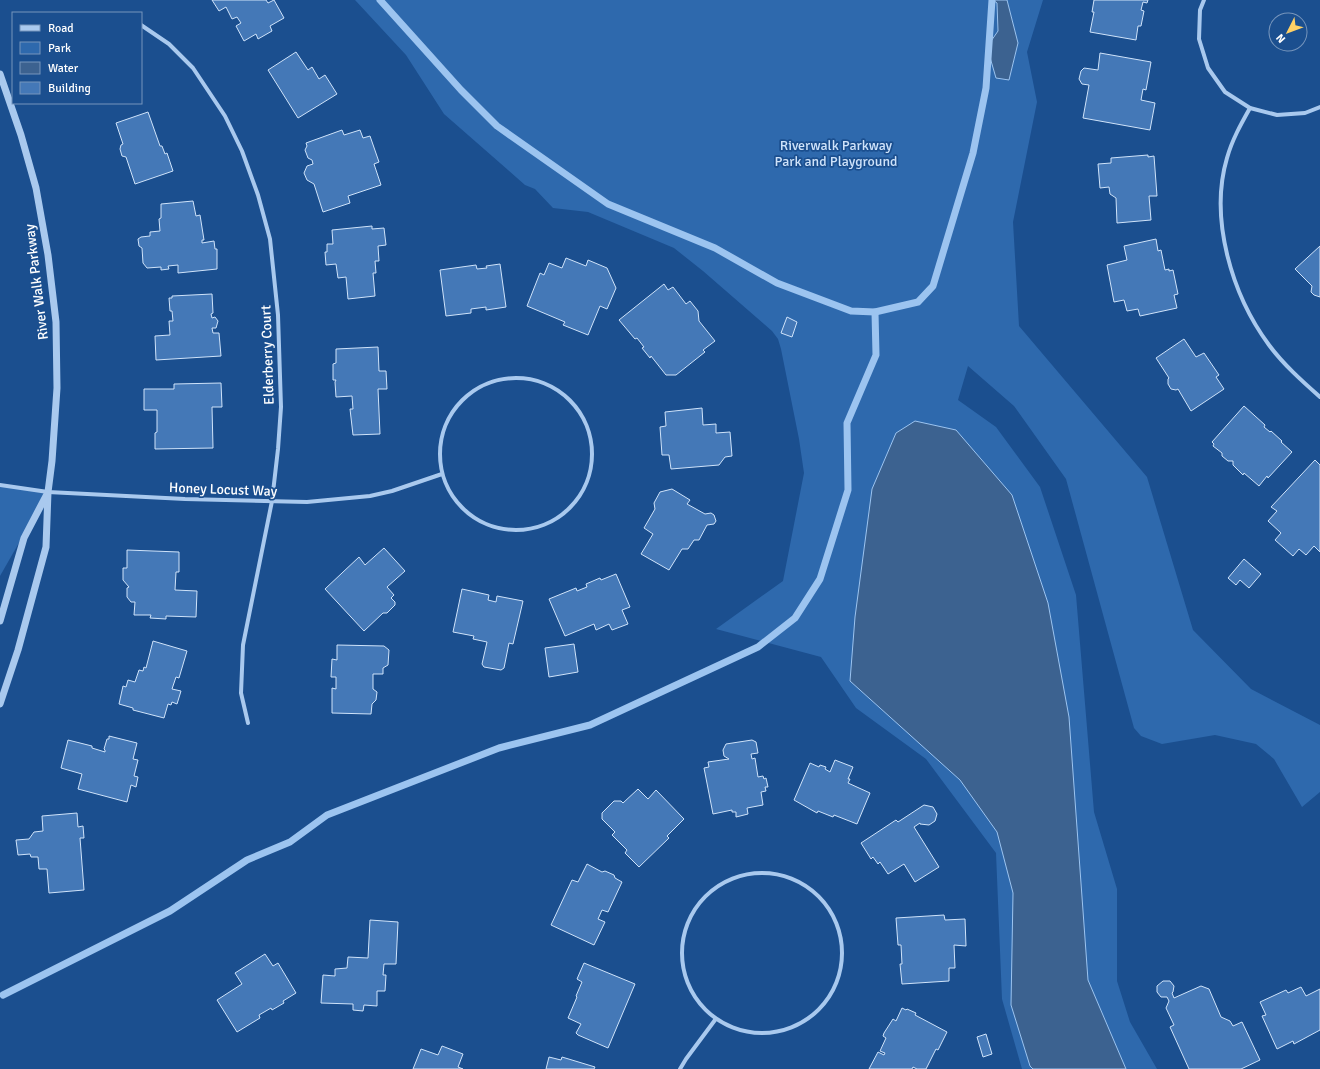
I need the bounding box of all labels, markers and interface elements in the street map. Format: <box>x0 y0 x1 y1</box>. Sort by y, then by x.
legend <box>12 12 142 104</box>
north arrow <box>1268 12 1308 52</box>
text: Road <box>48 21 74 36</box>
text: N <box>1274 31 1288 46</box>
text: Park <box>48 41 71 56</box>
text: Water <box>48 61 79 76</box>
text: Building <box>48 81 91 96</box>
park label: Riverwalk Parkway Park and Playground <box>775 137 897 170</box>
street label: River Walk Parkway <box>21 223 52 341</box>
street label: Elderberry Court <box>257 305 278 405</box>
street label: Honey Locust Way <box>169 479 278 500</box>

